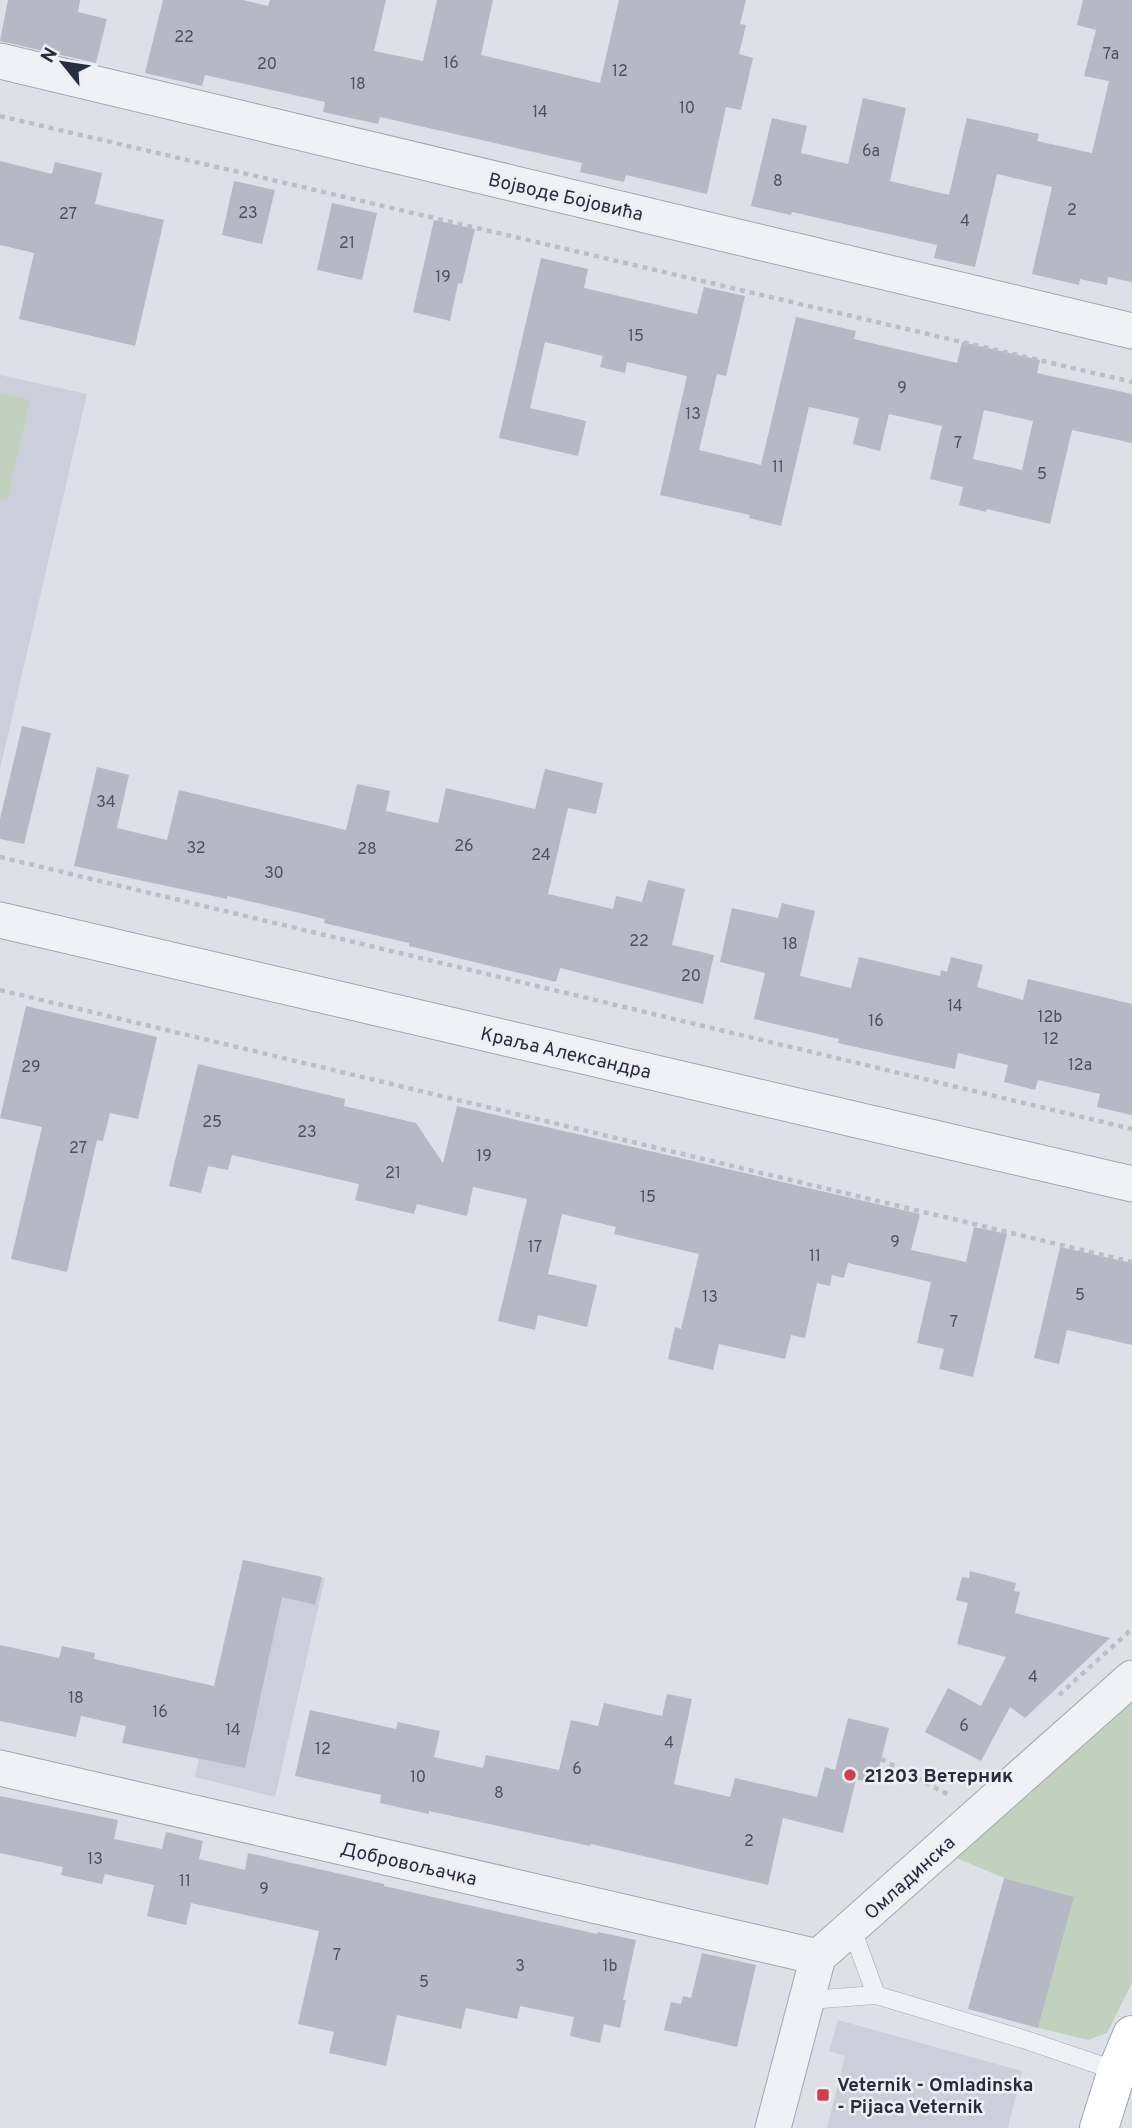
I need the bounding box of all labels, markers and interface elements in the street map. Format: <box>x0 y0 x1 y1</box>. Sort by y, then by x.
north arrow <box>28 28 98 98</box>
house number: 22 <box>174 28 194 48</box>
text: N <box>36 44 64 67</box>
house number: 7a <box>1103 45 1119 65</box>
house number: 16 <box>443 54 459 74</box>
house number: 20 <box>257 55 277 75</box>
house number: 12 <box>612 62 628 82</box>
house number: 18 <box>350 75 366 95</box>
house number: 10 <box>679 99 695 119</box>
house number: 14 <box>532 103 548 123</box>
house number: 6a <box>862 142 880 162</box>
street label: Војводе Бојовића <box>486 168 645 227</box>
house number: 8 <box>773 172 783 192</box>
house number: 2 <box>1067 201 1077 221</box>
house number: 23 <box>238 204 258 224</box>
house number: 27 <box>59 205 77 225</box>
house number: 4 <box>960 212 970 232</box>
house number: 21 <box>339 234 355 254</box>
house number: 19 <box>435 268 451 288</box>
house number: 15 <box>628 327 644 347</box>
house number: 9 <box>897 379 907 399</box>
house number: 13 <box>685 405 701 425</box>
house number: 7 <box>954 434 962 454</box>
house number: 11 <box>772 458 784 478</box>
house number: 5 <box>1037 465 1047 485</box>
house number: 34 <box>96 793 116 813</box>
house number: 26 <box>454 837 474 857</box>
house number: 32 <box>186 839 206 859</box>
house number: 28 <box>357 840 377 860</box>
house number: 24 <box>531 846 551 866</box>
house number: 30 <box>264 864 284 884</box>
house number: 22 <box>629 932 649 952</box>
house number: 18 <box>782 935 798 955</box>
house number: 20 <box>681 967 701 987</box>
house number: 14 <box>947 997 963 1017</box>
house number: 12b <box>1038 1008 1062 1028</box>
house number: 16 <box>868 1012 884 1032</box>
street label: Краља Александра <box>478 1023 653 1085</box>
house number: 12 <box>1043 1030 1059 1050</box>
house number: 12a <box>1068 1056 1092 1076</box>
house number: 29 <box>21 1058 41 1078</box>
house number: 25 <box>202 1113 222 1133</box>
house number: 23 <box>297 1123 317 1143</box>
house number: 27 <box>69 1139 87 1159</box>
house number: 19 <box>476 1147 492 1167</box>
house number: 21 <box>385 1164 401 1184</box>
house number: 15 <box>640 1188 656 1208</box>
house number: 9 <box>890 1233 900 1253</box>
house number: 17 <box>528 1238 542 1258</box>
house number: 11 <box>809 1247 821 1267</box>
house number: 5 <box>1075 1286 1085 1306</box>
house number: 13 <box>702 1288 718 1308</box>
house number: 7 <box>950 1313 958 1333</box>
house number: 4 <box>1028 1668 1038 1688</box>
house number: 18 <box>68 1689 84 1709</box>
house number: 16 <box>152 1703 168 1723</box>
house number: 6 <box>959 1717 969 1737</box>
house number: 14 <box>225 1721 241 1741</box>
house number: 4 <box>664 1734 674 1754</box>
house number: 12 <box>315 1740 331 1760</box>
house number: 6 <box>572 1760 582 1780</box>
place label: 21203 Ветерник <box>864 1765 1013 1789</box>
marker: 21203 Ветерник <box>842 1767 858 1783</box>
house number: 10 <box>410 1768 426 1788</box>
house number: 8 <box>494 1784 504 1804</box>
street label: Омладинска <box>860 1831 961 1926</box>
house number: 2 <box>744 1832 754 1852</box>
street label: Добровољачка <box>338 1838 479 1892</box>
house number: 13 <box>87 1850 103 1870</box>
house number: 11 <box>179 1872 191 1892</box>
house number: 9 <box>259 1880 269 1900</box>
house number: 7 <box>333 1946 341 1966</box>
house number: 3 <box>515 1957 525 1977</box>
house number: 1b <box>603 1957 617 1977</box>
house number: 5 <box>419 1973 429 1993</box>
place label: Veternik - Omladinska - Pijaca Veternik <box>837 2074 1033 2120</box>
marker: Veternik - Omladinska - Pijaca Veternik <box>815 2087 831 2103</box>

